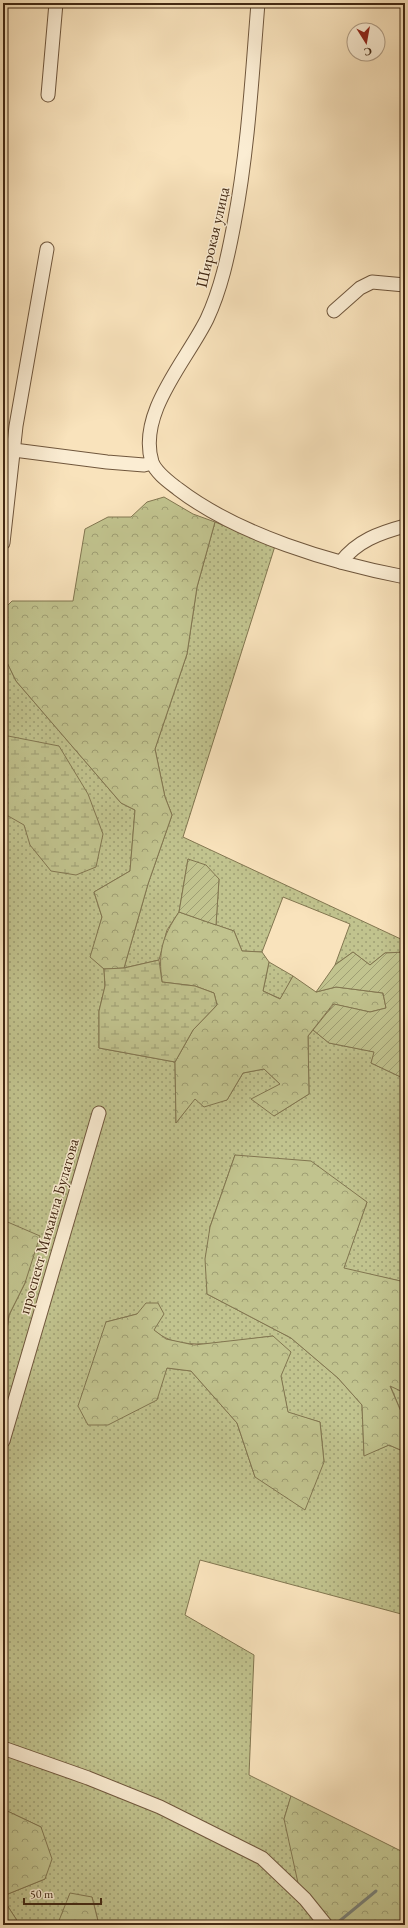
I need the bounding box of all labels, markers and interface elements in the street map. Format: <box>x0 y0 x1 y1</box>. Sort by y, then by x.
north arrow <box>346 22 386 62</box>
text: С <box>363 44 373 59</box>
street label: Широкая улица <box>191 184 234 290</box>
street label: проспект Михаила Булатова <box>13 1135 84 1316</box>
scale bar <box>24 1880 101 1906</box>
text: 50 m <box>30 1886 54 1902</box>

